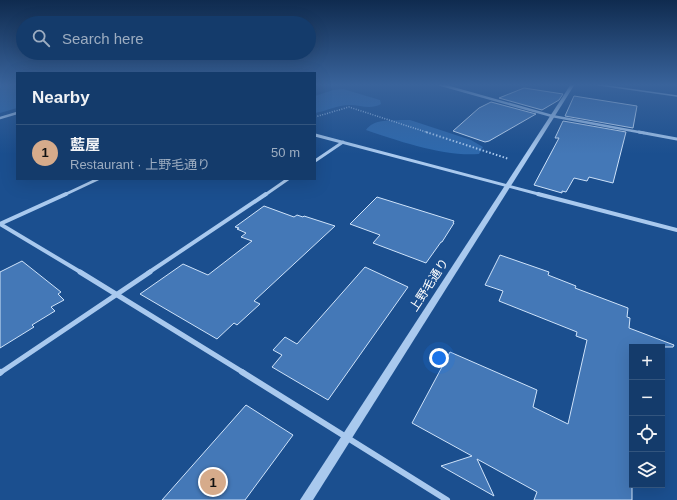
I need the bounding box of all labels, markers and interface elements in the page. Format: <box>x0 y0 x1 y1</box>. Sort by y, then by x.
search box <box>16 16 316 60</box>
icon: search <box>30 27 52 49</box>
text: Search here <box>62 30 144 47</box>
text: Nearby <box>32 88 90 107</box>
text: 藍屋 <box>70 136 100 153</box>
text: 1 <box>41 145 49 160</box>
text: 50 m <box>271 145 300 160</box>
text: Restaurant · 上野毛通り <box>70 157 210 172</box>
street label: 上野毛通り <box>407 256 451 314</box>
map controls <box>629 344 665 488</box>
button: + <box>629 344 665 380</box>
your location <box>429 348 449 368</box>
button: − <box>629 380 665 416</box>
button: locate <box>629 416 665 452</box>
button: layers <box>629 452 665 488</box>
pin: 1 <box>200 467 226 497</box>

